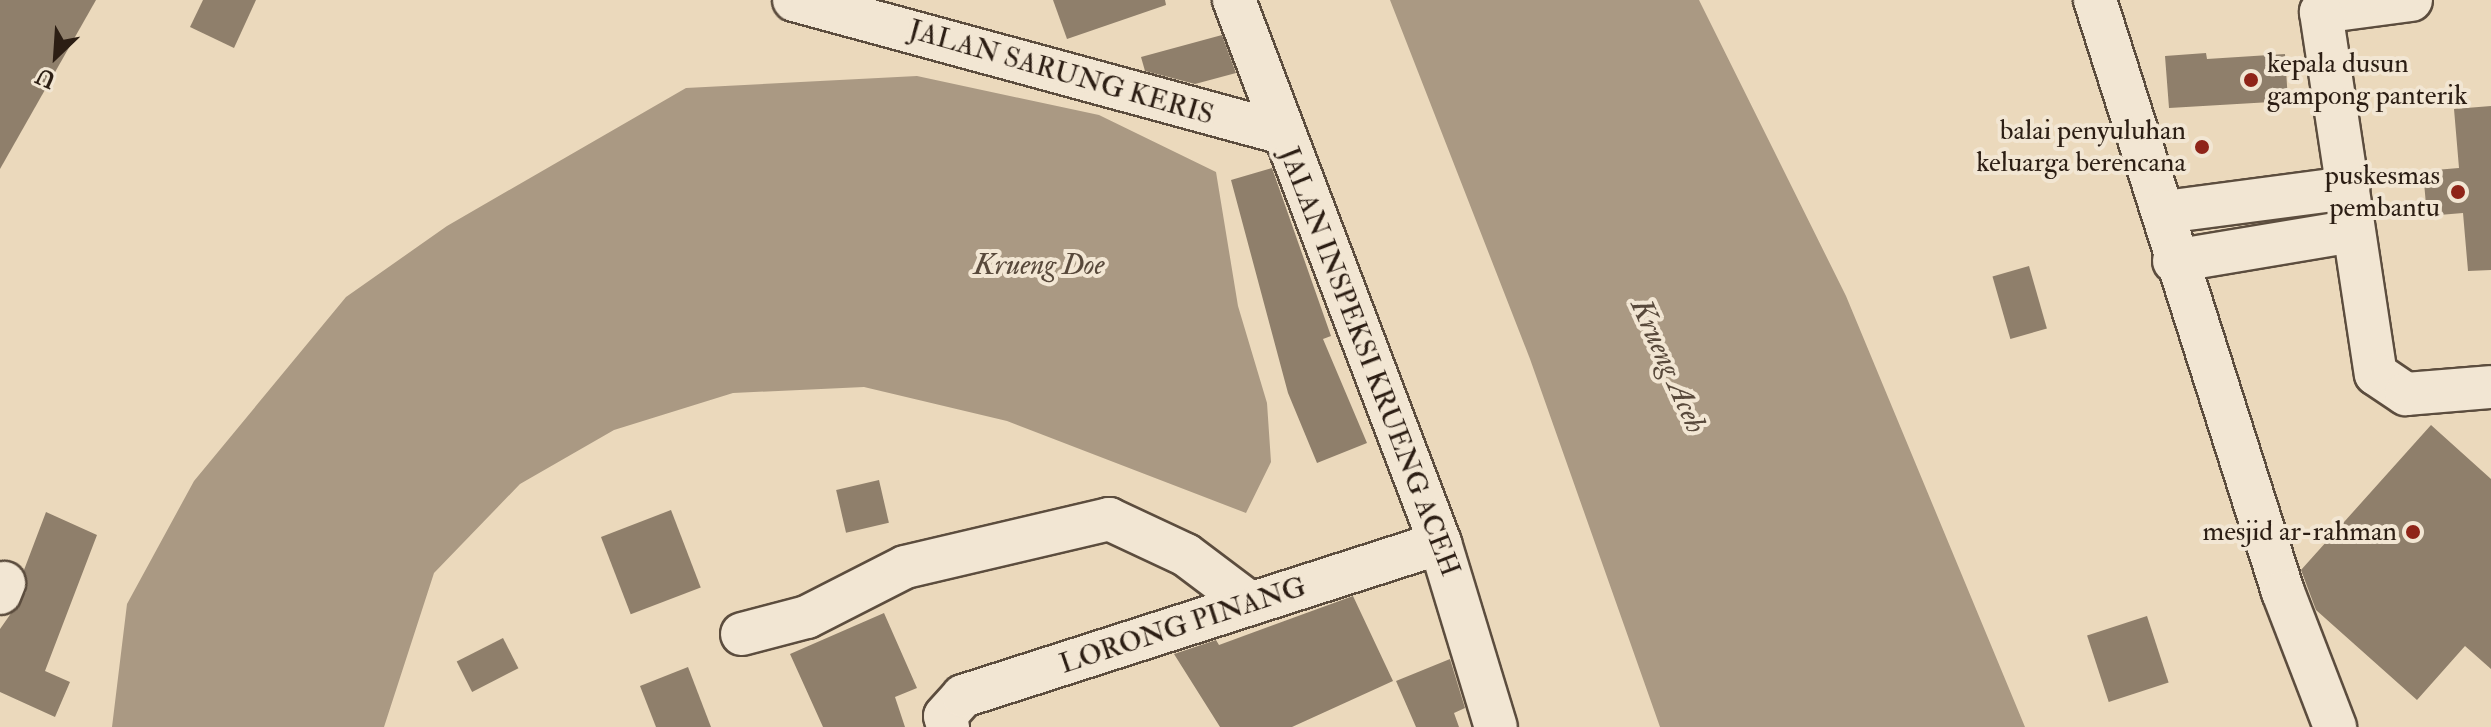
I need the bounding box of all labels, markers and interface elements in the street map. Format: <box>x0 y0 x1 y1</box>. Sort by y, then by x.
street label: JALAN SARUNG KERIS <box>905 13 1217 133</box>
north arrow <box>16 16 96 96</box>
place label: kepala dusun gampong panterik <box>2267 47 2468 113</box>
text: U <box>32 61 60 94</box>
marker: kepala dusun gampong panterik <box>2242 71 2260 89</box>
place label: balai penyuluhan keluarga berencana <box>1976 114 2186 180</box>
marker: balai penyuluhan keluarga berencana <box>2193 138 2211 156</box>
street label: JALAN INSPEKSI KRUENG ACEH <box>1271 143 1467 581</box>
place label: puskesmas pembantu <box>2325 159 2440 225</box>
marker: puskesmas pembantu <box>2447 181 2469 203</box>
water label: Krueng Doe <box>974 247 1104 283</box>
water label: Krueng Aceh <box>1622 293 1714 439</box>
place label: mesjid ar-rahman <box>2203 515 2397 549</box>
marker: mesjid ar-rahman <box>2404 523 2422 541</box>
street label: LORONG PINANG <box>1056 570 1310 682</box>

